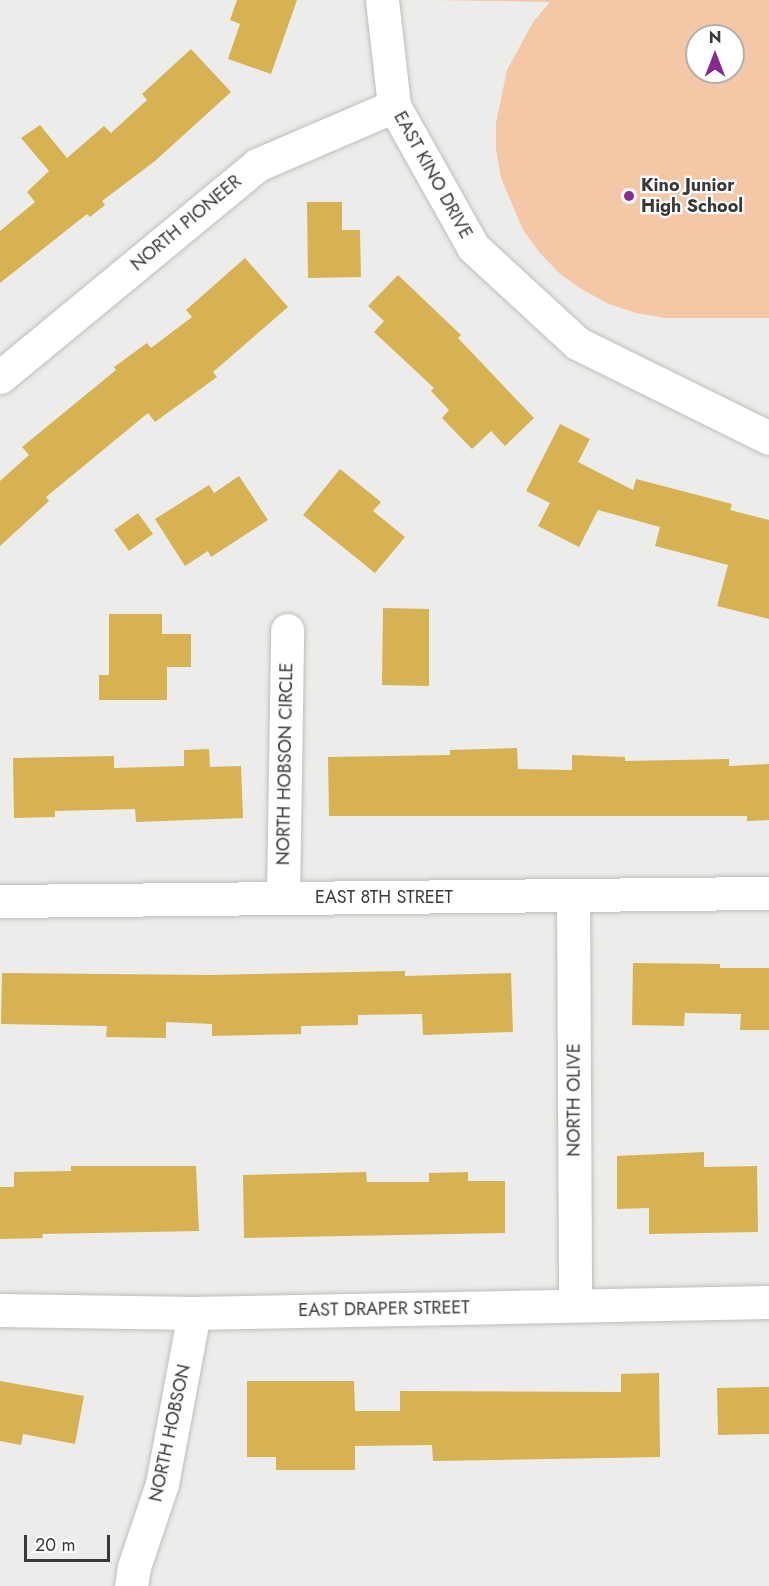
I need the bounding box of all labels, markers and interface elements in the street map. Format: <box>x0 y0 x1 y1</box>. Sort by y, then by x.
north arrow <box>685 24 745 84</box>
text: N <box>709 26 721 49</box>
street label: EAST KINO DRIVE <box>389 108 477 242</box>
street label: NORTH PIONEER <box>127 171 245 275</box>
place label: Kino Junior High School <box>641 175 743 218</box>
marker: Kino Junior High School <box>622 189 636 203</box>
street label: NORTH HOBSON CIRCLE <box>272 663 298 865</box>
street label: EAST 8TH STREET <box>315 886 453 908</box>
street label: NORTH OLIVE <box>563 1043 585 1157</box>
street label: EAST DRAPER STREET <box>298 1297 470 1321</box>
street label: NORTH HOBSON <box>145 1362 195 1504</box>
scale bar <box>27 1523 112 1561</box>
text: 20 m <box>35 1532 75 1558</box>

